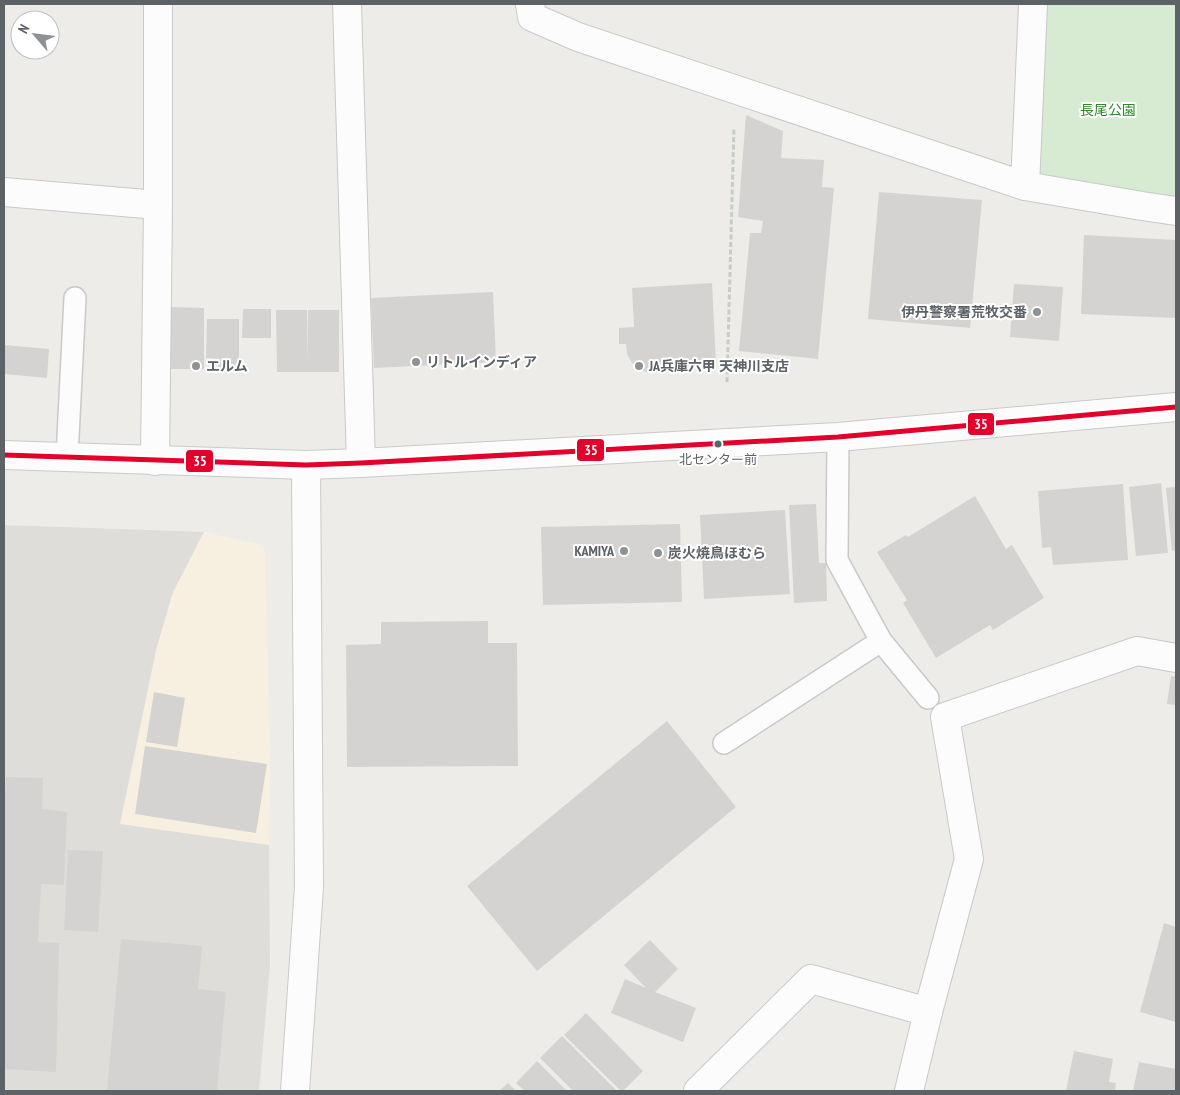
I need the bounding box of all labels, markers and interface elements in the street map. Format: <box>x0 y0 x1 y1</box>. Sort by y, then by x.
north arrow <box>10 10 60 60</box>
text: N <box>14 21 33 36</box>
park label: 長尾公園 <box>1080 101 1136 119</box>
place label: 伊丹警察署荒牧交番 <box>901 303 1027 321</box>
marker: 伊丹警察署荒牧交番 <box>1031 306 1043 318</box>
place label: リトルインディア <box>426 353 537 371</box>
marker: リトルインディア <box>410 356 422 368</box>
place label: エルム <box>206 357 248 375</box>
place label: JA兵庫六甲 天神川支店 <box>648 357 789 375</box>
marker: エルム <box>190 360 202 372</box>
marker: JA兵庫六甲 天神川支店 <box>633 360 645 372</box>
line badge: 35 <box>967 412 995 436</box>
text: 35 <box>974 415 988 433</box>
line badge: 35 <box>576 438 605 462</box>
marker: 北センター前 <box>713 439 723 449</box>
text: 35 <box>584 441 598 459</box>
line badge: 35 <box>185 449 214 473</box>
place label: 北センター前 <box>679 451 757 468</box>
text: 35 <box>193 452 207 470</box>
place label: KAMIYA <box>575 542 615 560</box>
place label: 炭火焼鳥ほむら <box>668 544 766 562</box>
marker: KAMIYA <box>618 545 630 557</box>
marker: 炭火焼鳥ほむら <box>652 547 664 559</box>

